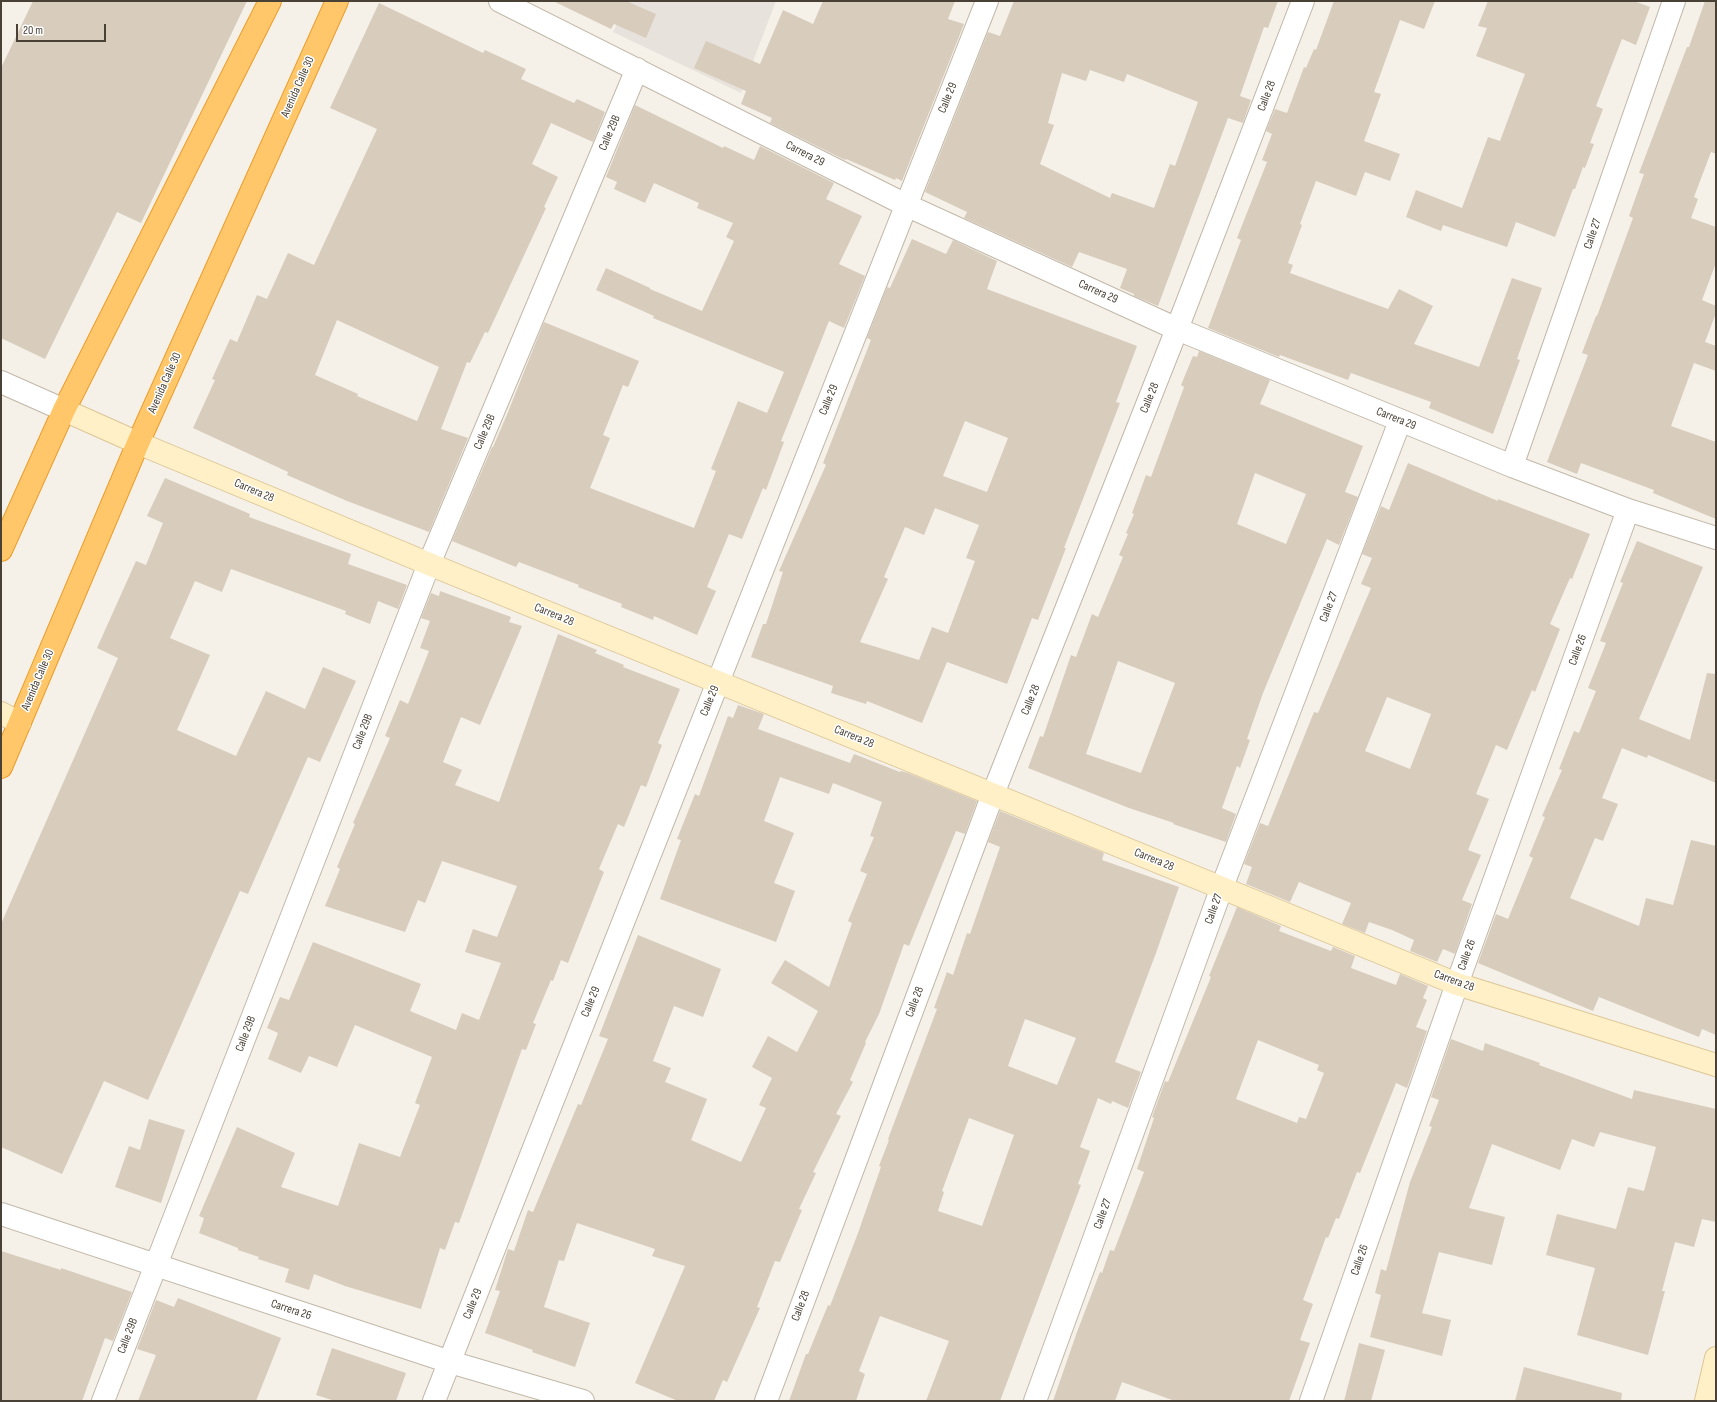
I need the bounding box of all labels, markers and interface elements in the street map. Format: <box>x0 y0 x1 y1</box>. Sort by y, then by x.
scale bar <box>18 16 108 42</box>
text: 20 m <box>23 23 43 38</box>
street label: Avenida Calle 30 <box>278 54 318 120</box>
street label: Calle 28 <box>1255 79 1279 113</box>
street label: Calle 29 <box>935 81 961 115</box>
street label: Calle 29B <box>596 113 624 153</box>
street label: Carrera 29 <box>783 138 827 170</box>
street label: Calle 27 <box>1581 217 1605 251</box>
street label: Carrera 29 <box>1076 277 1120 307</box>
street label: Avenida Calle 30 <box>145 350 185 416</box>
street label: Calle 28 <box>1137 381 1163 415</box>
street label: Calle 29 <box>816 383 842 417</box>
street label: Carrera 29 <box>1374 404 1418 434</box>
street label: Calle 29B <box>471 412 499 452</box>
street label: Carrera 28 <box>232 476 276 506</box>
street label: Calle 27 <box>1317 590 1341 624</box>
street label: Carrera 28 <box>532 601 576 629</box>
street label: Calle 26 <box>1566 633 1590 667</box>
street label: Avenida Calle 30 <box>19 647 57 713</box>
street label: Calle 28 <box>1018 683 1044 717</box>
street label: Calle 29 <box>697 684 723 718</box>
street label: Calle 29B <box>350 712 376 752</box>
street label: Carrera 28 <box>832 723 876 751</box>
street label: Carrera 28 <box>1132 846 1176 874</box>
street label: Calle 27 <box>1202 892 1226 926</box>
street label: Calle 26 <box>1455 938 1479 972</box>
street label: Carrera 28 <box>1432 967 1476 995</box>
street label: Calle 29 <box>578 985 604 1019</box>
street label: Calle 28 <box>903 985 927 1019</box>
street label: Calle 29B <box>233 1014 259 1054</box>
street label: Calle 27 <box>1091 1197 1115 1231</box>
street label: Calle 26 <box>1348 1243 1372 1277</box>
street label: Calle 29 <box>460 1287 486 1321</box>
street label: Calle 28 <box>789 1289 813 1323</box>
street label: Carrera 26 <box>269 1297 313 1323</box>
street label: Calle 29B <box>115 1316 141 1356</box>

